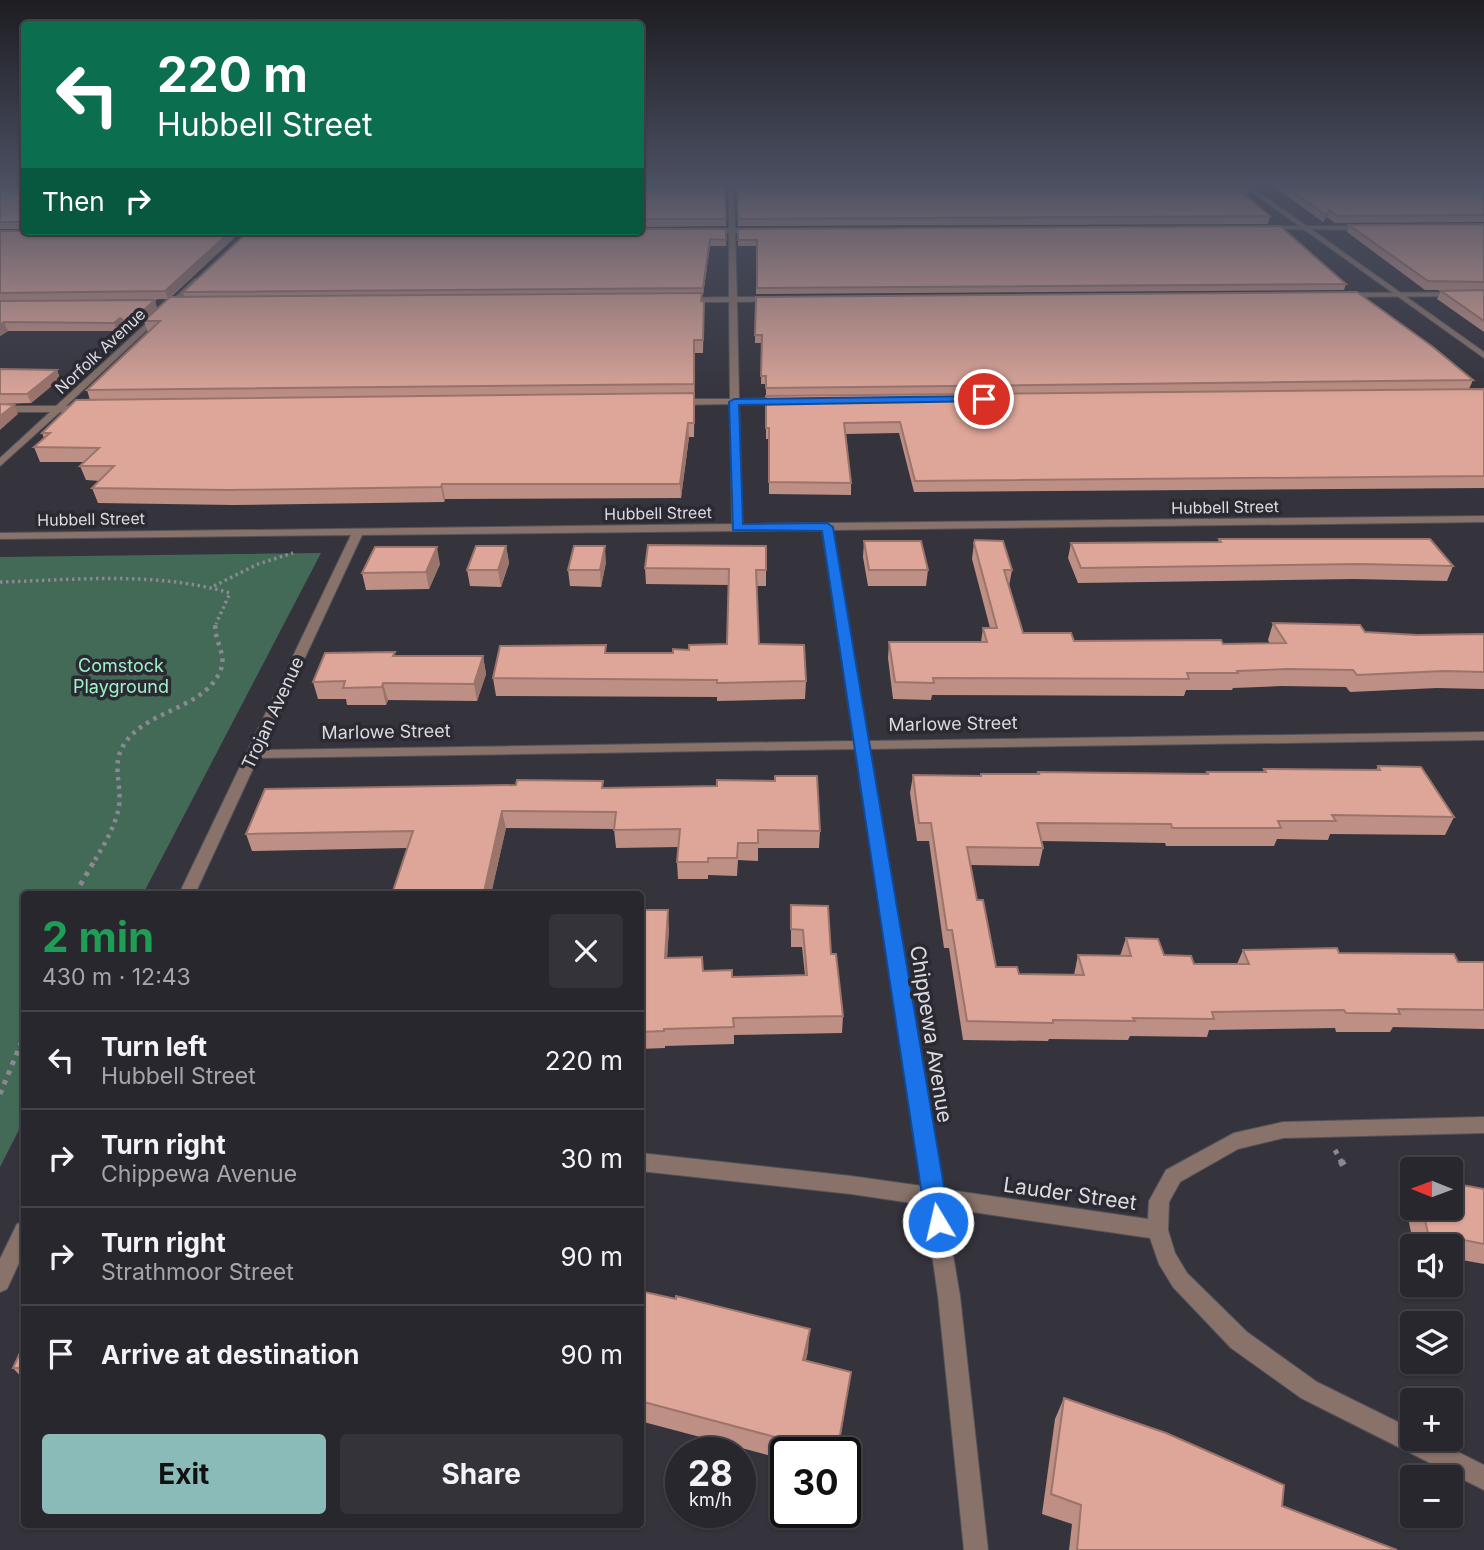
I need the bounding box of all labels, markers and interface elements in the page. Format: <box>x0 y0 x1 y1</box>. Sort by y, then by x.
text: 220 m <box>157 45 308 104</box>
icon: left <box>42 49 133 140</box>
text: Hubbell Street <box>157 105 372 144</box>
icon: right <box>119 182 157 220</box>
text: Then <box>42 186 105 217</box>
street label: Norfolk Avenue <box>51 304 149 398</box>
pin <box>954 369 1014 429</box>
icon: arrive <box>965 380 1003 418</box>
street label: Hubbell Street <box>1171 496 1279 518</box>
street label: Hubbell Street <box>604 502 712 524</box>
street label: Hubbell Street <box>37 508 145 530</box>
street label: Trojan Avenue <box>237 653 308 772</box>
park label: Comstock Playground <box>73 655 169 697</box>
street label: Marlowe Street <box>888 712 1018 735</box>
street label: Marlowe Street <box>321 720 451 743</box>
text: 2 min <box>42 911 154 962</box>
button: close <box>549 914 623 988</box>
street label: Chippewa Avenue <box>905 944 958 1124</box>
text: 430 m · 12:43 <box>42 963 191 991</box>
text: Turn left <box>101 1031 207 1062</box>
icon: left <box>42 1041 80 1079</box>
text: 220 m <box>545 1045 623 1076</box>
text: Hubbell Street <box>101 1062 256 1090</box>
text: Turn right <box>101 1129 226 1160</box>
icon: right <box>42 1139 80 1177</box>
text: 30 m <box>560 1143 623 1174</box>
north arrow <box>1400 1157 1463 1220</box>
map controls <box>1400 1157 1463 1528</box>
text: Chippewa Avenue <box>101 1160 297 1188</box>
street label: Lauder Street <box>1002 1172 1138 1215</box>
position arrow <box>901 1185 975 1259</box>
text: Turn right <box>101 1227 226 1258</box>
button: sound <box>1400 1234 1463 1297</box>
icon: right <box>42 1237 80 1275</box>
text: 90 m <box>560 1241 623 1272</box>
text: Strathmoor Street <box>101 1258 294 1286</box>
button: layers <box>1400 1311 1463 1374</box>
icon: arrive <box>42 1335 80 1373</box>
text: Arrive at destination <box>101 1339 360 1370</box>
text: 90 m <box>560 1339 623 1370</box>
button: + <box>1400 1388 1463 1451</box>
button: Exit <box>42 1434 326 1514</box>
button: Share <box>340 1434 623 1514</box>
speed limit sign: 30 <box>770 1437 861 1528</box>
text: 28 <box>688 1452 733 1494</box>
button: − <box>1400 1465 1463 1528</box>
text: km/h <box>689 1489 732 1510</box>

